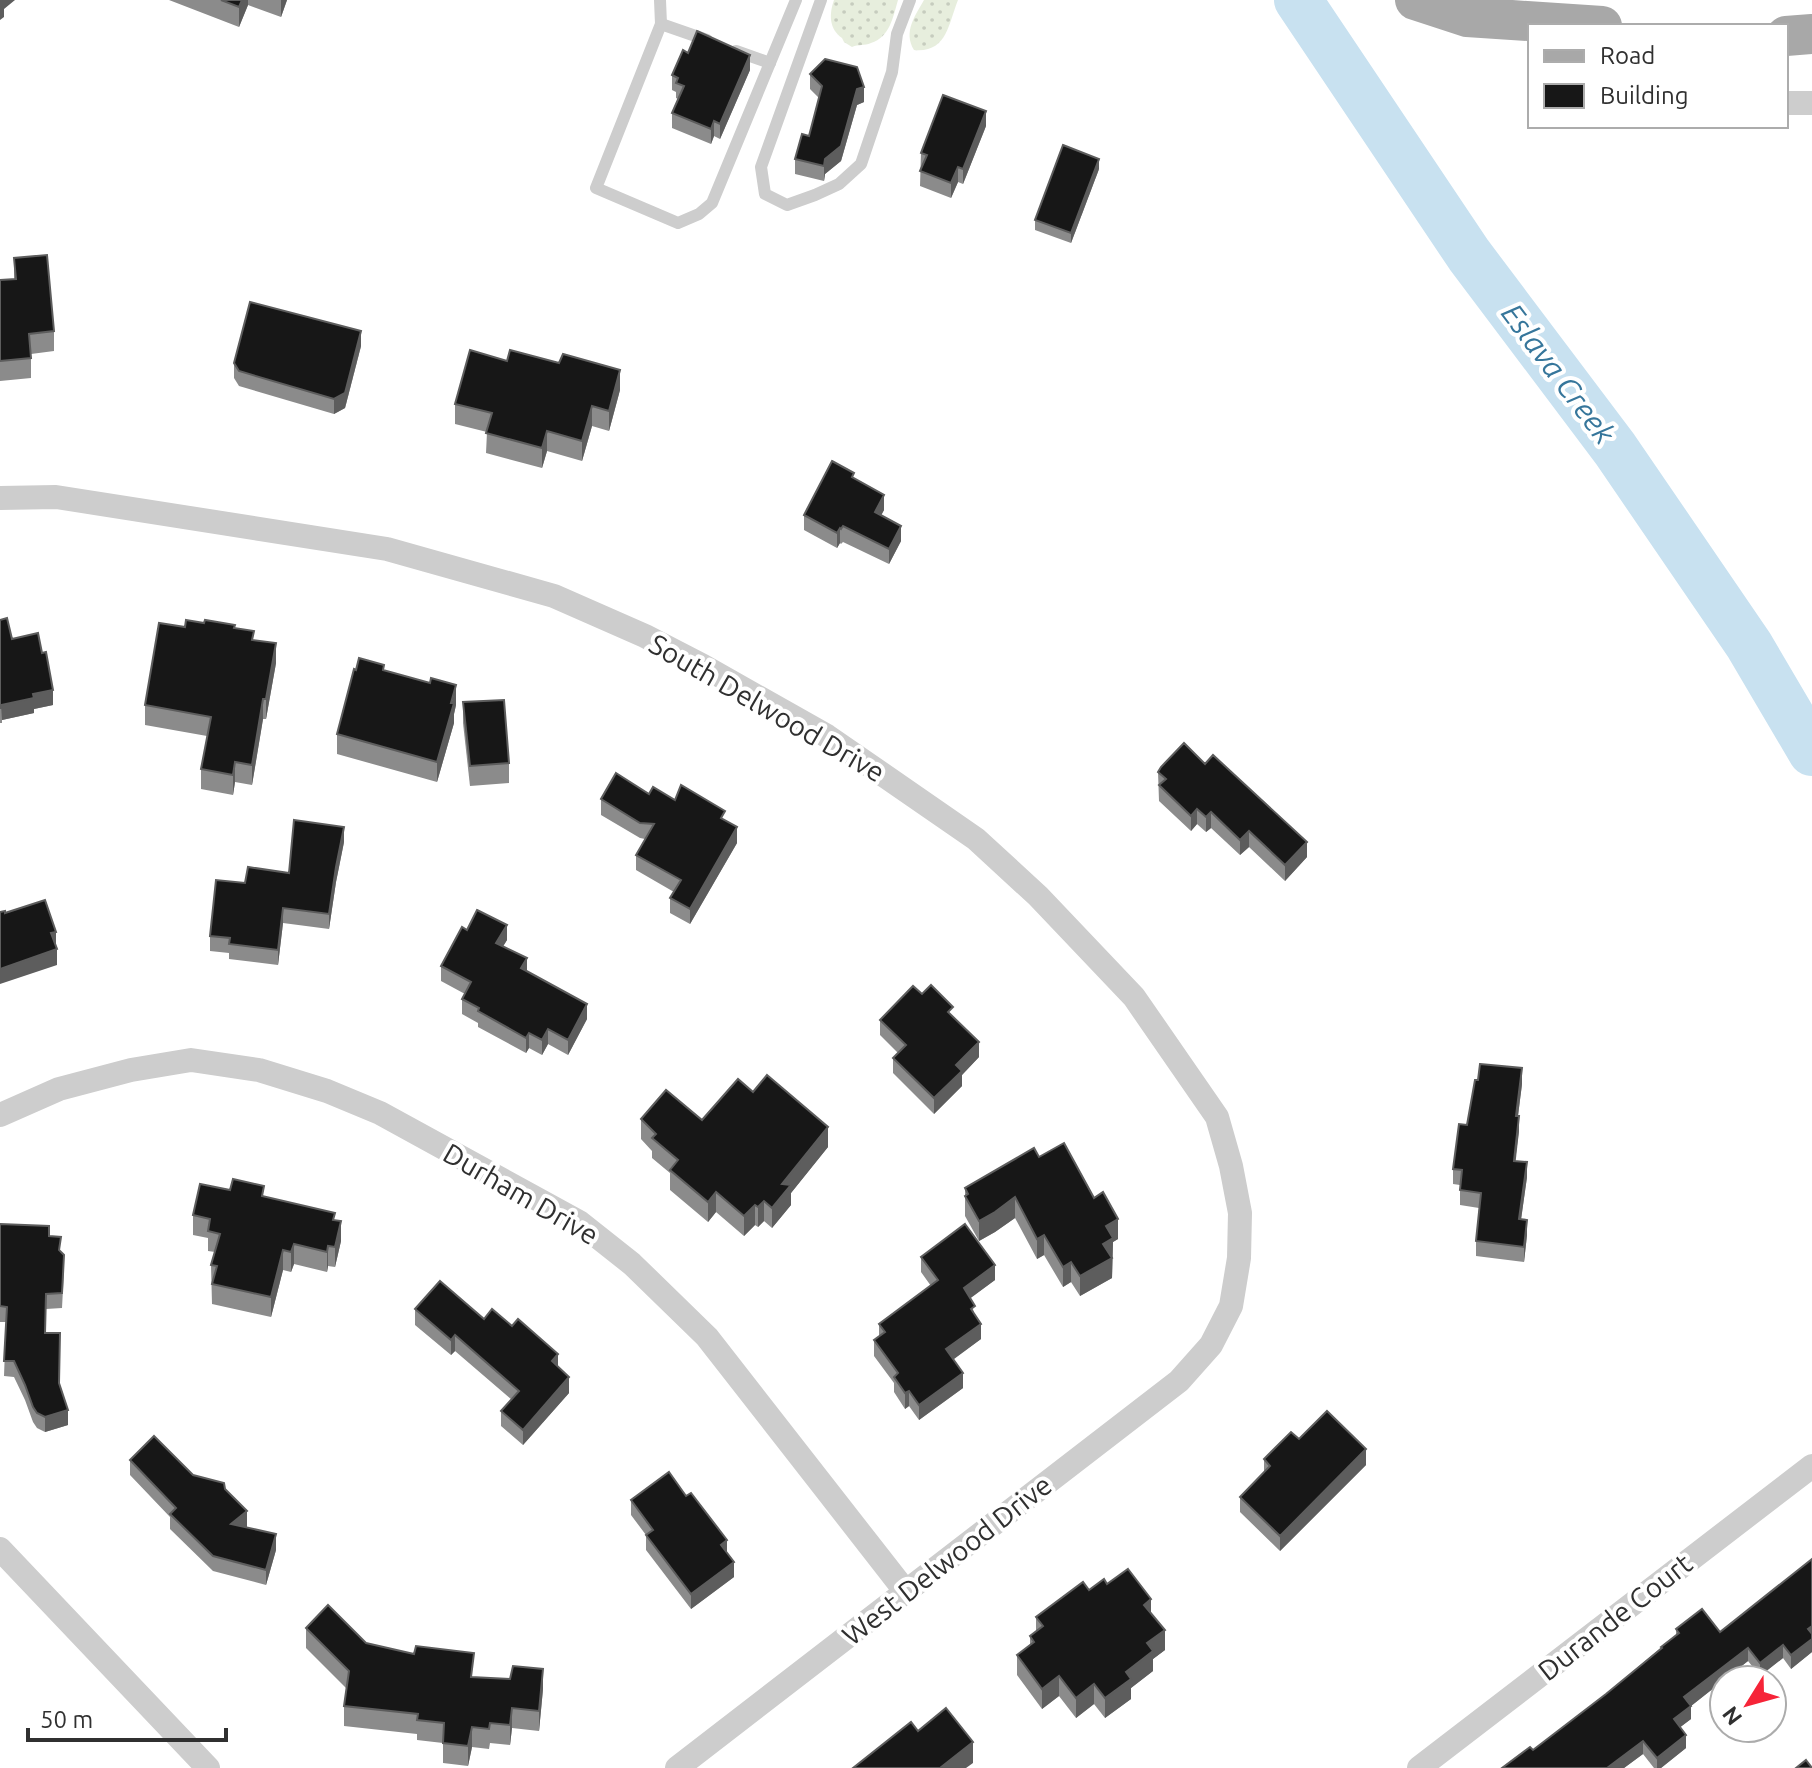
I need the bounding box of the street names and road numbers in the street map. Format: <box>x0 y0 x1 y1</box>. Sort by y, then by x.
street label: South Delwood Drive <box>644 628 890 788</box>
street label: Durham Drive <box>438 1137 604 1250</box>
street label: West Delwood Drive <box>836 1468 1057 1651</box>
street label: Durande Court <box>1532 1547 1698 1686</box>

